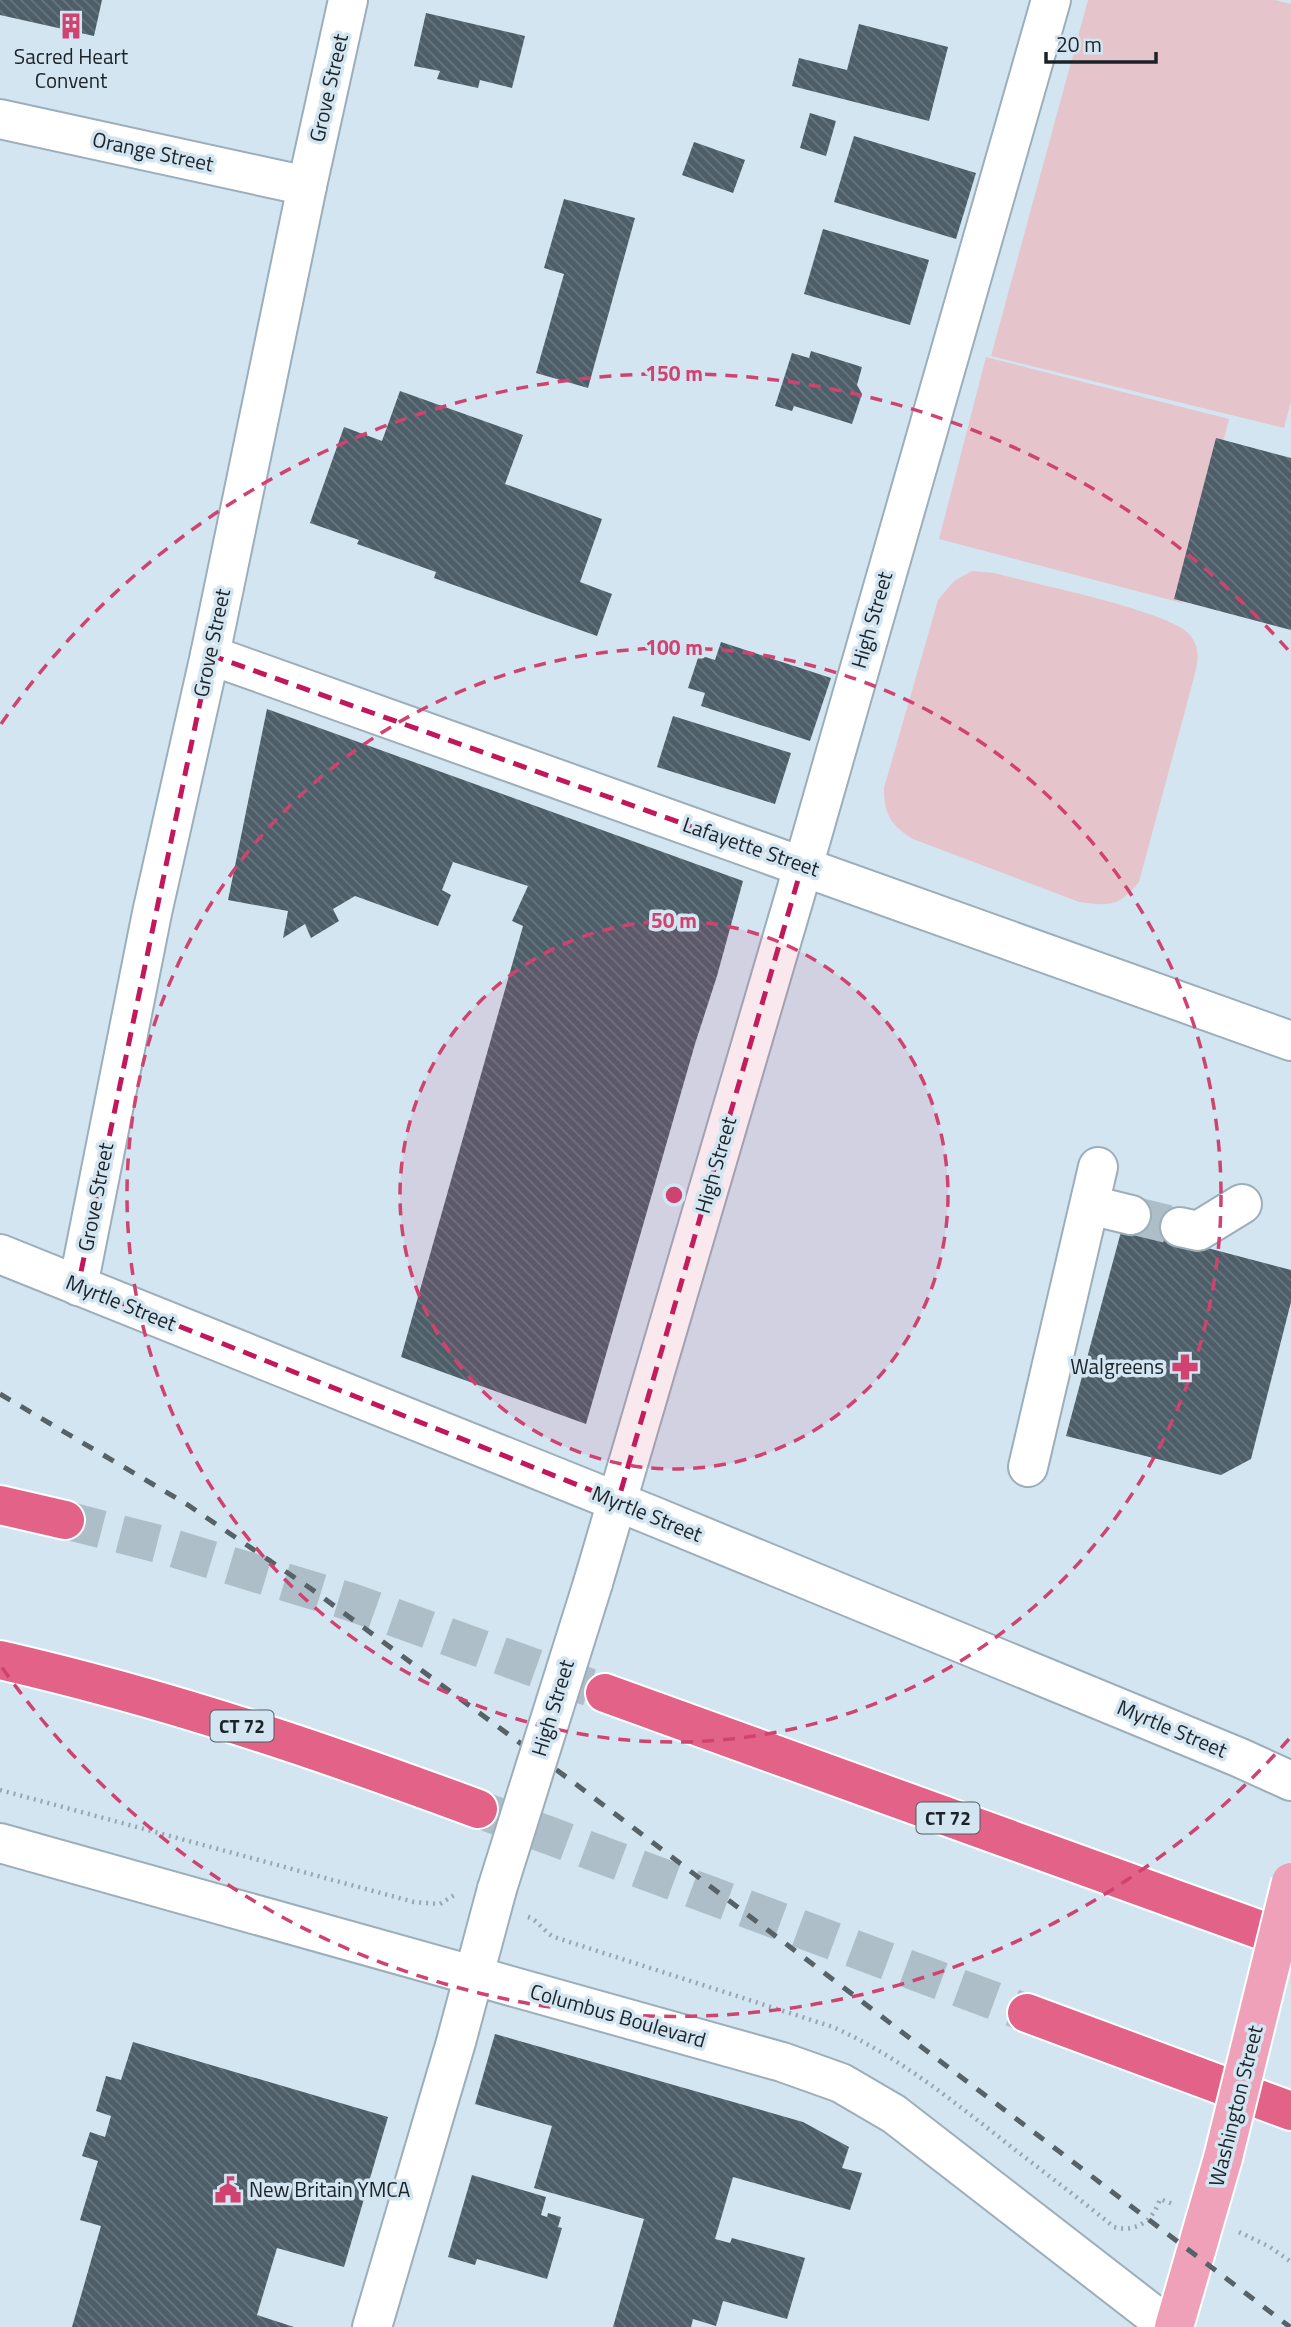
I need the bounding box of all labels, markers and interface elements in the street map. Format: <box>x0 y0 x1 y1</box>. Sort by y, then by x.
building icon: Sacred Heart Convent <box>56 11 86 41</box>
scale bar <box>1046 21 1156 65</box>
text: 20 m <box>1056 28 1102 60</box>
street label: Grove Street <box>300 30 356 145</box>
place label: Sacred Heart Convent <box>14 40 129 96</box>
street label: Orange Street <box>90 123 217 180</box>
text: 150 m <box>645 357 703 389</box>
street label: High Street <box>842 567 900 672</box>
street label: Grove Street <box>184 585 238 700</box>
text: 100 m <box>645 631 703 663</box>
street label: Lafayette Street <box>679 808 825 885</box>
text: 50 m <box>651 904 697 936</box>
street label: High Street <box>686 1112 744 1217</box>
street label: Grove Street <box>69 1139 121 1254</box>
centre of rings <box>662 1183 686 1207</box>
street label: Myrtle Street <box>61 1265 182 1339</box>
place label: Walgreens <box>1070 1350 1164 1382</box>
pharmacy icon: Walgreens <box>1170 1352 1200 1382</box>
street label: Myrtle Street <box>587 1476 708 1550</box>
street label: High Street <box>522 1655 582 1760</box>
street label: Myrtle Street <box>1112 1691 1233 1766</box>
road number: CT 72 <box>210 1710 274 1742</box>
road number: CT 72 <box>916 1802 979 1834</box>
street label: Columbus Boulevard <box>527 1975 710 2055</box>
street label: Washington Street <box>1200 2021 1271 2190</box>
place label: New Britain YMCA <box>249 2173 411 2205</box>
public building icon: New Britain YMCA <box>213 2175 243 2205</box>

